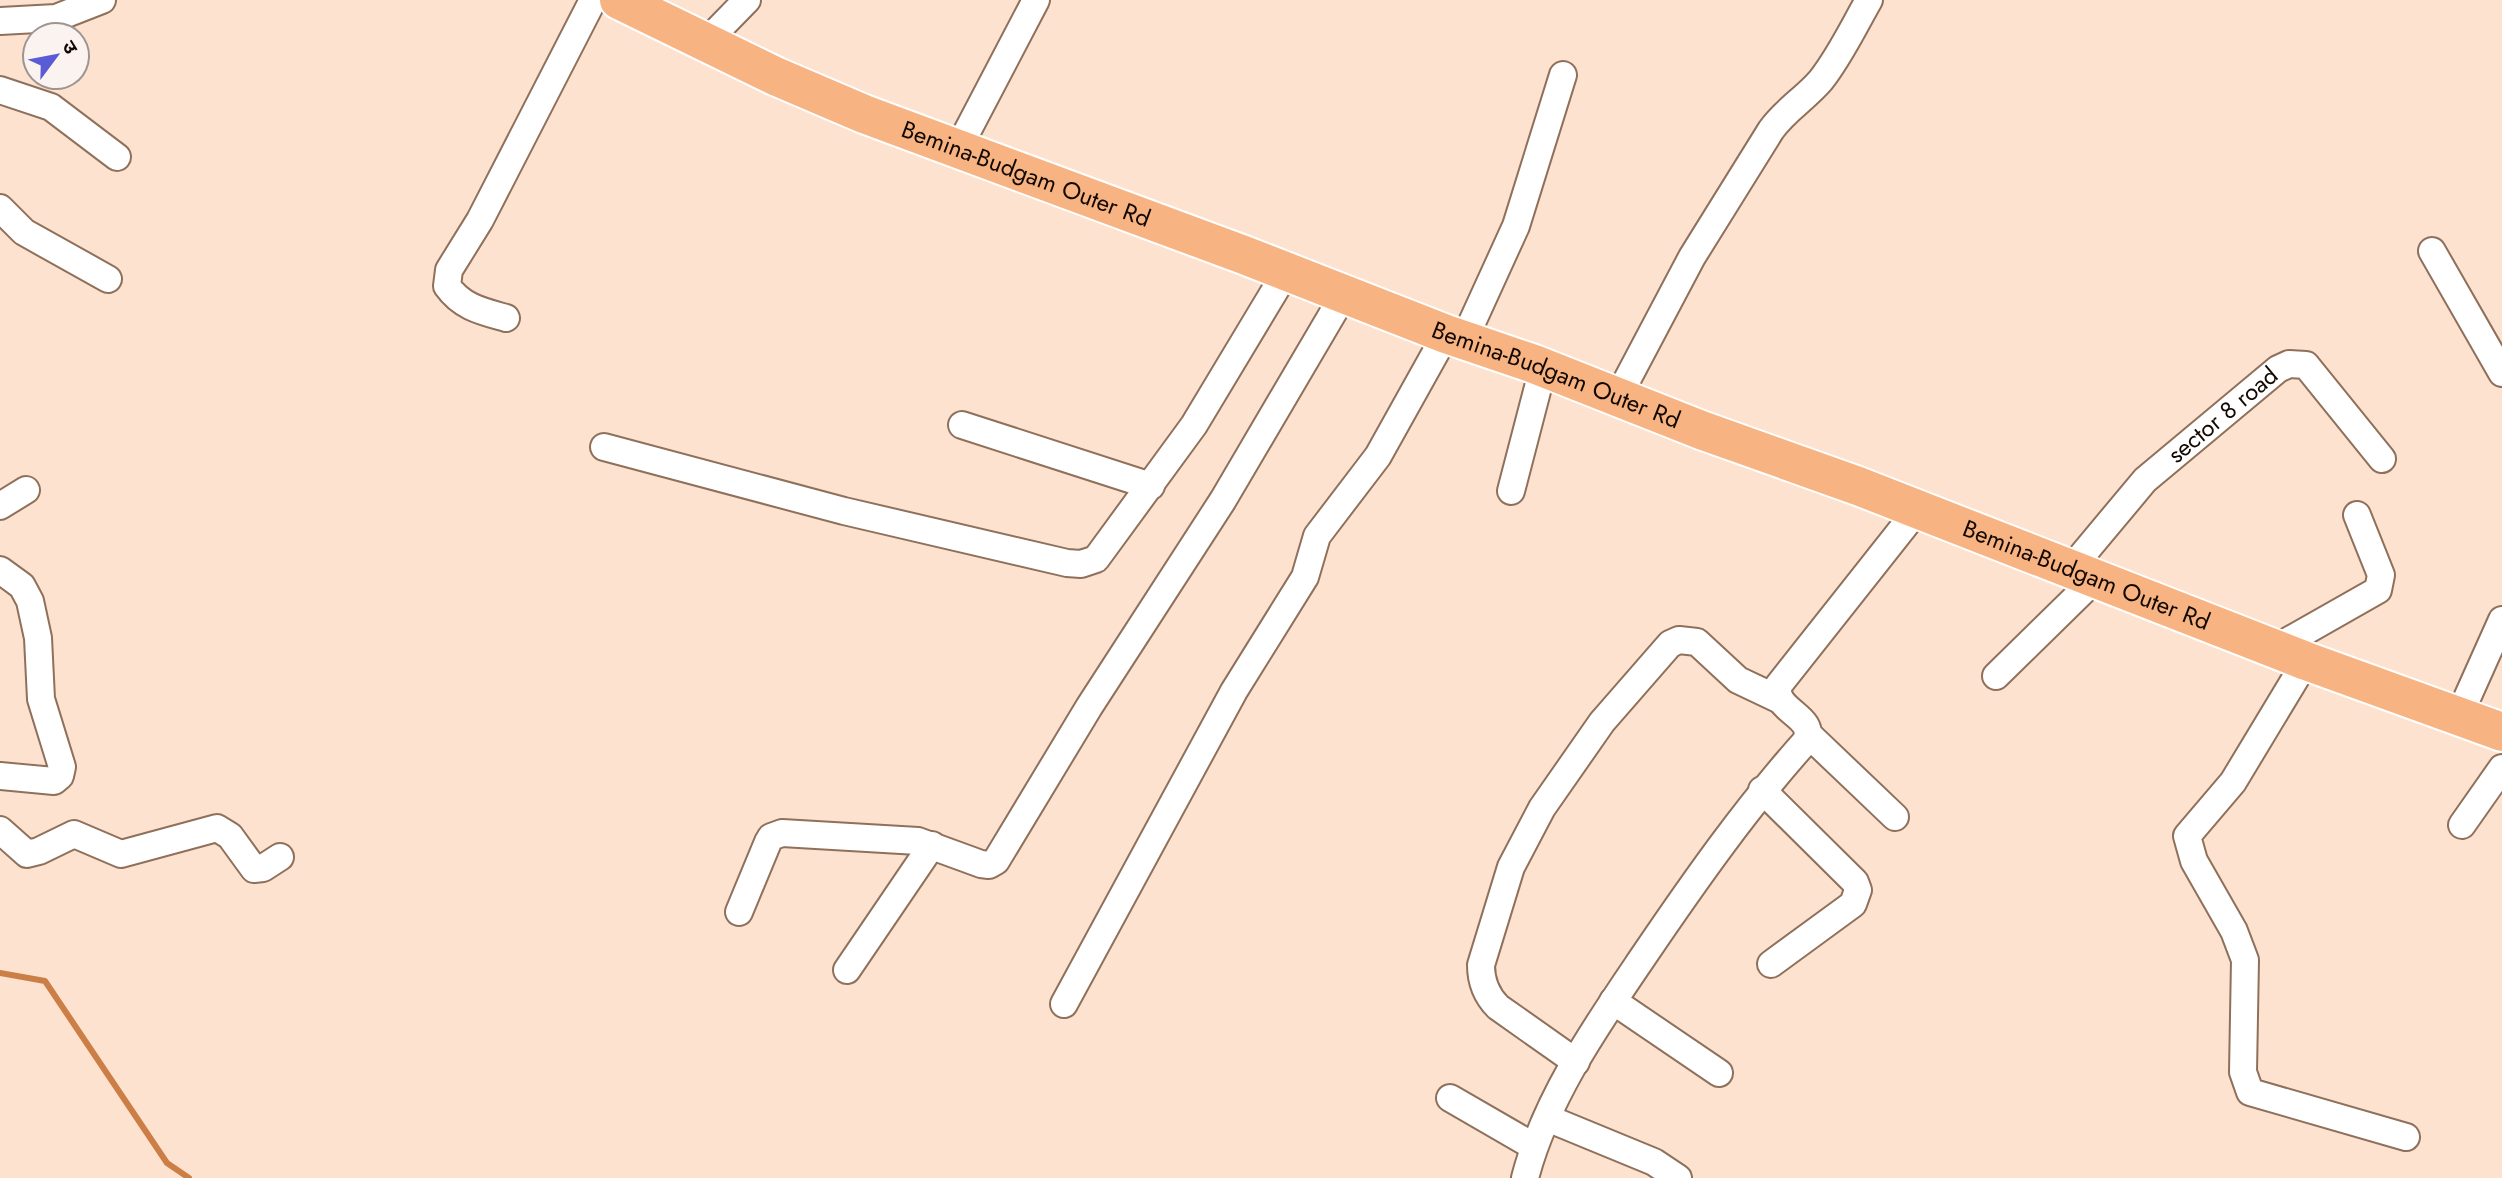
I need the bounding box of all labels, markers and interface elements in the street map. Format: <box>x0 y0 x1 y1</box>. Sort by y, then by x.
north arrow <box>21 21 91 91</box>
text: उ <box>56 35 85 60</box>
street label: Bemina-Budgam Outer Rd <box>897 111 1156 236</box>
street label: Bemina-Budgam Outer Rd <box>1427 312 1686 437</box>
street label: sector 8 road <box>2160 358 2285 471</box>
street label: Bemina-Budgam Outer Rd <box>1958 511 2216 639</box>

